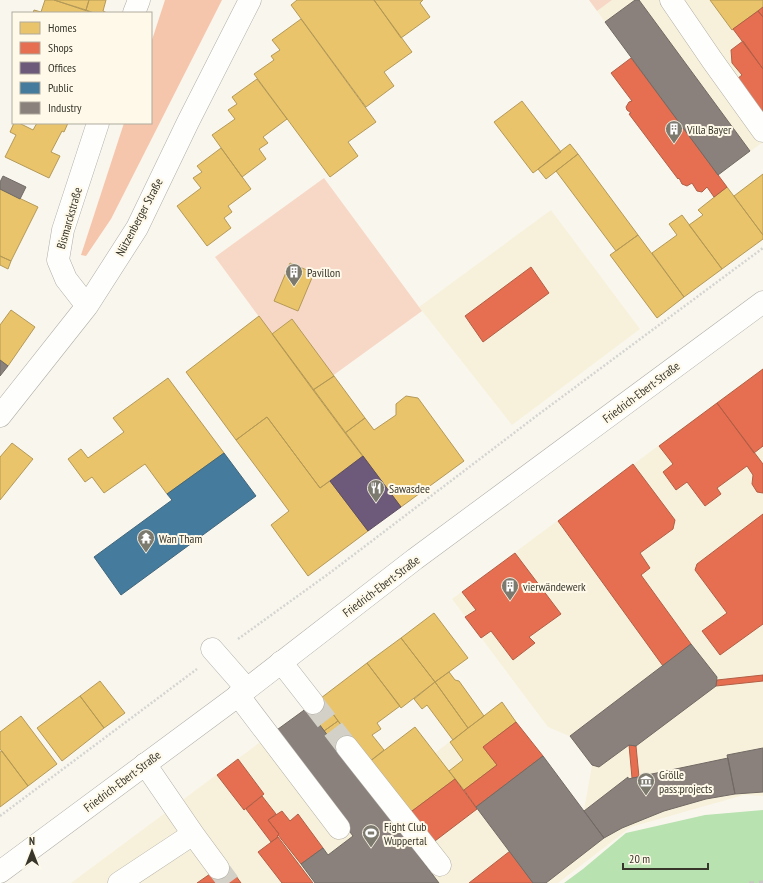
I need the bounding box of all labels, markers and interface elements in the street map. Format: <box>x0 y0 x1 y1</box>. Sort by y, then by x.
legend <box>12 12 152 124</box>
text: Homes <box>48 20 76 35</box>
text: Shops <box>48 40 73 55</box>
text: Offices <box>48 60 76 75</box>
text: Public <box>48 80 74 95</box>
text: Industry <box>48 100 82 115</box>
building icon: Villa Bayer <box>664 119 684 144</box>
place label: Villa Bayer <box>686 122 732 137</box>
street label: Nützenberger Straße <box>112 175 166 259</box>
street label: Bismarckstraße <box>53 185 85 251</box>
building icon: Pavillon <box>284 262 304 287</box>
place label: Pavillon <box>307 265 340 280</box>
street label: Friedrich-Ebert-Straße <box>599 358 683 426</box>
restaurant icon: Sawasdee <box>366 478 386 503</box>
place label: Sawasdee <box>389 481 430 496</box>
temple icon: Wan Tham <box>136 528 156 553</box>
place label: Wan Tham <box>159 531 202 546</box>
street label: Friedrich-Ebert-Straße <box>339 552 423 620</box>
building icon: vierwändewerk <box>500 576 520 601</box>
place label: vierwändewerk <box>523 579 586 594</box>
street label: Friedrich-Ebert-Straße <box>80 747 164 815</box>
place label: Grölle pass:projects <box>659 767 712 796</box>
museum icon: Grölle pass:projects <box>636 771 656 796</box>
place label: Fight Club Wuppertal <box>384 819 427 848</box>
sports icon: Fight Club Wuppertal <box>361 823 381 848</box>
north arrow <box>12 831 52 871</box>
text: N <box>29 834 35 848</box>
scale bar <box>623 845 708 871</box>
text: 20 m <box>629 851 650 866</box>

